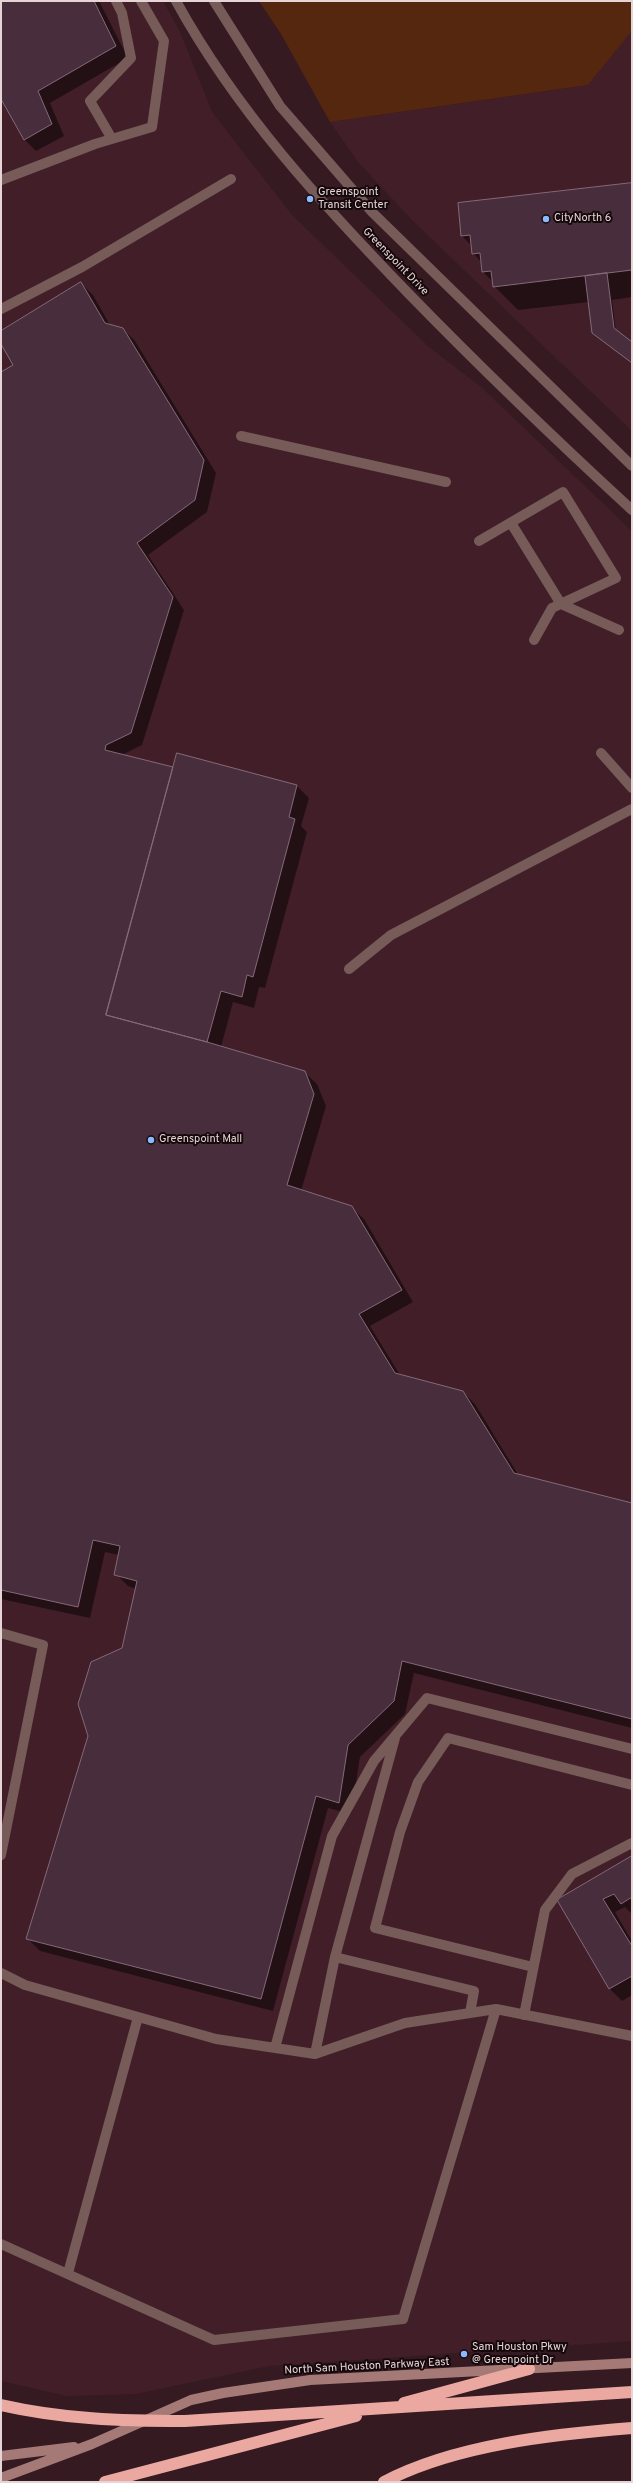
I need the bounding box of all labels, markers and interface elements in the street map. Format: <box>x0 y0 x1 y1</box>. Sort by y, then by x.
place label: Greenspoint Transit Center <box>318 186 388 212</box>
marker: Greenspoint Transit Center <box>305 194 315 204</box>
place label: CityNorth 6 <box>554 212 611 226</box>
marker: CityNorth 6 <box>541 214 551 224</box>
street label: Greenspoint Drive <box>359 225 431 299</box>
place label: Greenspoint Mall <box>159 1133 242 1147</box>
marker: Greenspoint Mall <box>146 1135 156 1145</box>
place label: Sam Houston Pkwy @ Greenpoint Dr <box>472 2341 567 2367</box>
marker: Sam Houston Pkwy @ Greenpoint Dr <box>459 2349 469 2359</box>
street label: North Sam Houston Parkway East <box>284 2356 450 2378</box>

